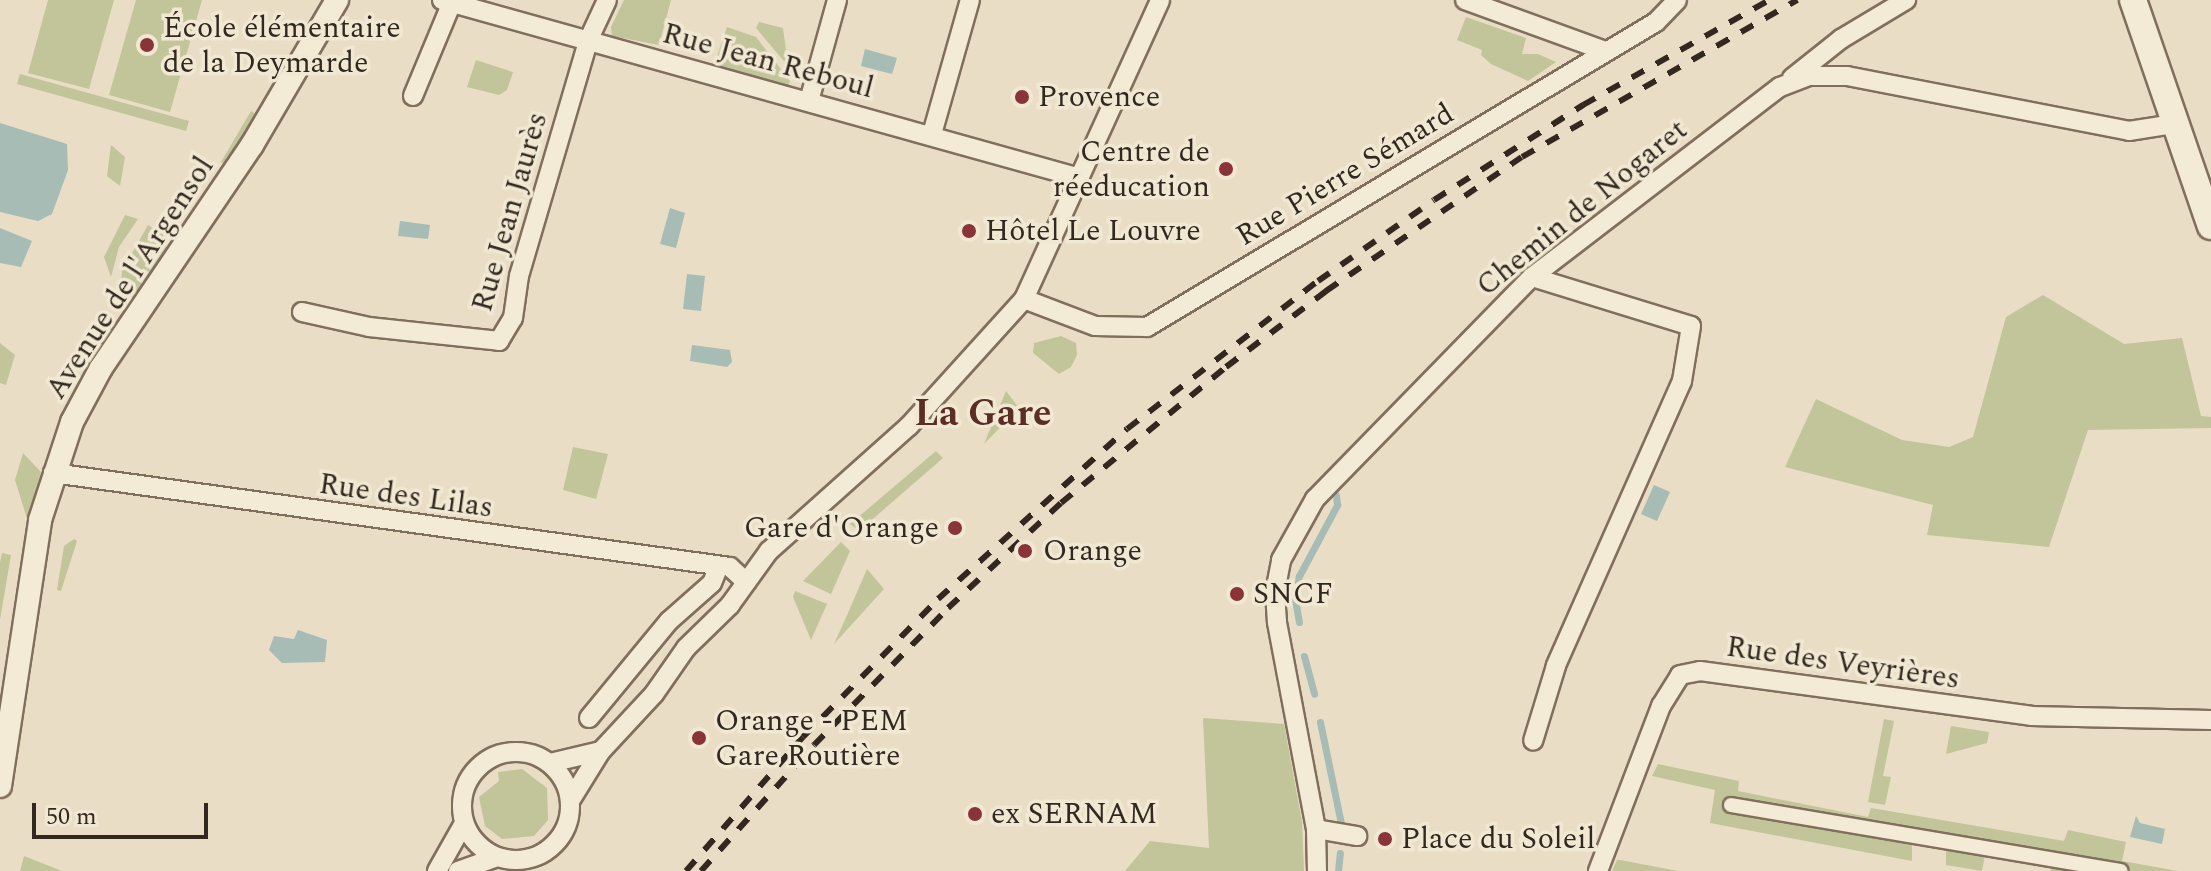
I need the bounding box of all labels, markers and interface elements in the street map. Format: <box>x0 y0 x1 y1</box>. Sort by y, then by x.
place label: École élémentaire de la Deymarde <box>163 10 401 80</box>
street label: Rue Jean Reboul <box>658 16 878 106</box>
marker: École élémentaire de la Deymarde <box>138 36 156 54</box>
place label: Provence <box>1038 79 1160 115</box>
marker: Provence <box>1013 88 1031 106</box>
street label: Rue Pierre Sémard <box>1230 96 1460 254</box>
street label: Rue Jean Jaurès <box>464 108 556 316</box>
street label: Chemin de Nogaret <box>1469 112 1695 304</box>
place label: Centre de réeducation <box>1053 134 1210 204</box>
street label: Avenue de l'Argensol <box>38 150 222 406</box>
marker: Centre de réeducation <box>1217 160 1235 178</box>
place label: Hôtel Le Louvre <box>985 213 1201 249</box>
marker: Hôtel Le Louvre <box>960 222 978 240</box>
district label: La Gare <box>914 392 1052 438</box>
street label: Rue des Lilas <box>317 466 495 526</box>
place label: Gare d'Orange <box>744 510 939 546</box>
marker: Gare d'Orange <box>946 519 964 537</box>
place label: Orange <box>1043 533 1142 569</box>
marker: Orange <box>1014 540 1036 562</box>
place label: SNCF <box>1253 576 1333 612</box>
marker: SNCF <box>1228 585 1246 603</box>
street label: Rue des Veyrières <box>1724 629 1962 697</box>
place label: Orange - PEM Gare Routière <box>715 703 908 774</box>
marker: Orange - PEM Gare Routière <box>690 729 708 747</box>
scale bar <box>36 787 212 837</box>
place label: ex SERNAM <box>991 796 1157 832</box>
text: 50 m <box>46 799 97 835</box>
marker: ex SERNAM <box>966 805 984 823</box>
place label: Place du Soleil <box>1401 821 1595 857</box>
marker: Place du Soleil <box>1376 830 1394 848</box>

